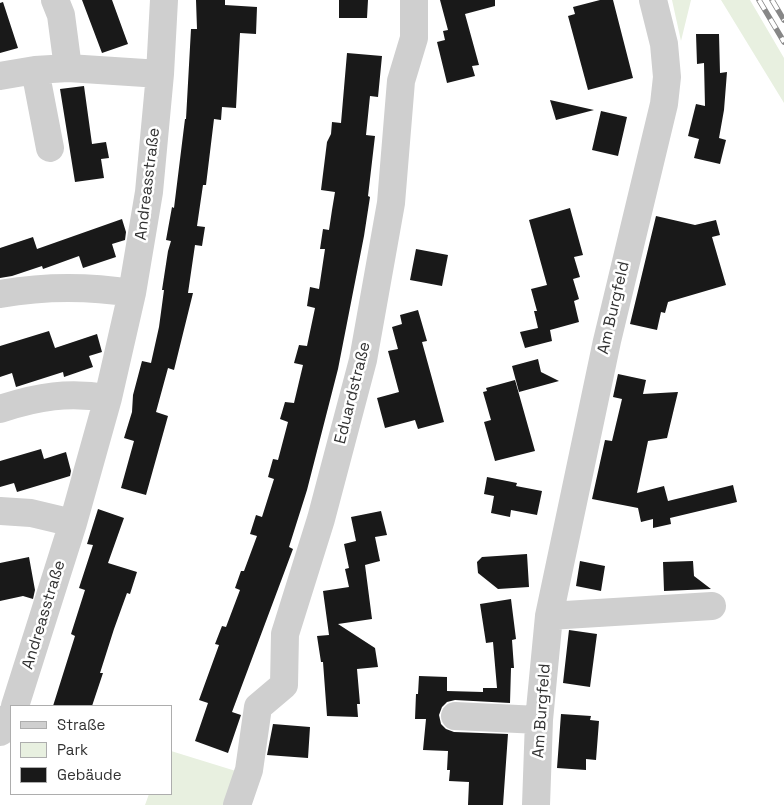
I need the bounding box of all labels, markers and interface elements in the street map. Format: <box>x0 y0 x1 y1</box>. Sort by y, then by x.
street label: Andreasstraße <box>132 127 164 241</box>
street label: Am Burgfeld <box>594 260 634 356</box>
street label: Eduardstraße <box>331 340 375 446</box>
street label: Andreasstraße <box>18 558 70 672</box>
street label: Am Burgfeld <box>529 663 555 759</box>
legend <box>10 705 172 795</box>
text: Straße <box>57 715 105 734</box>
text: Park <box>57 740 88 759</box>
text: Gebäude <box>57 765 122 784</box>

